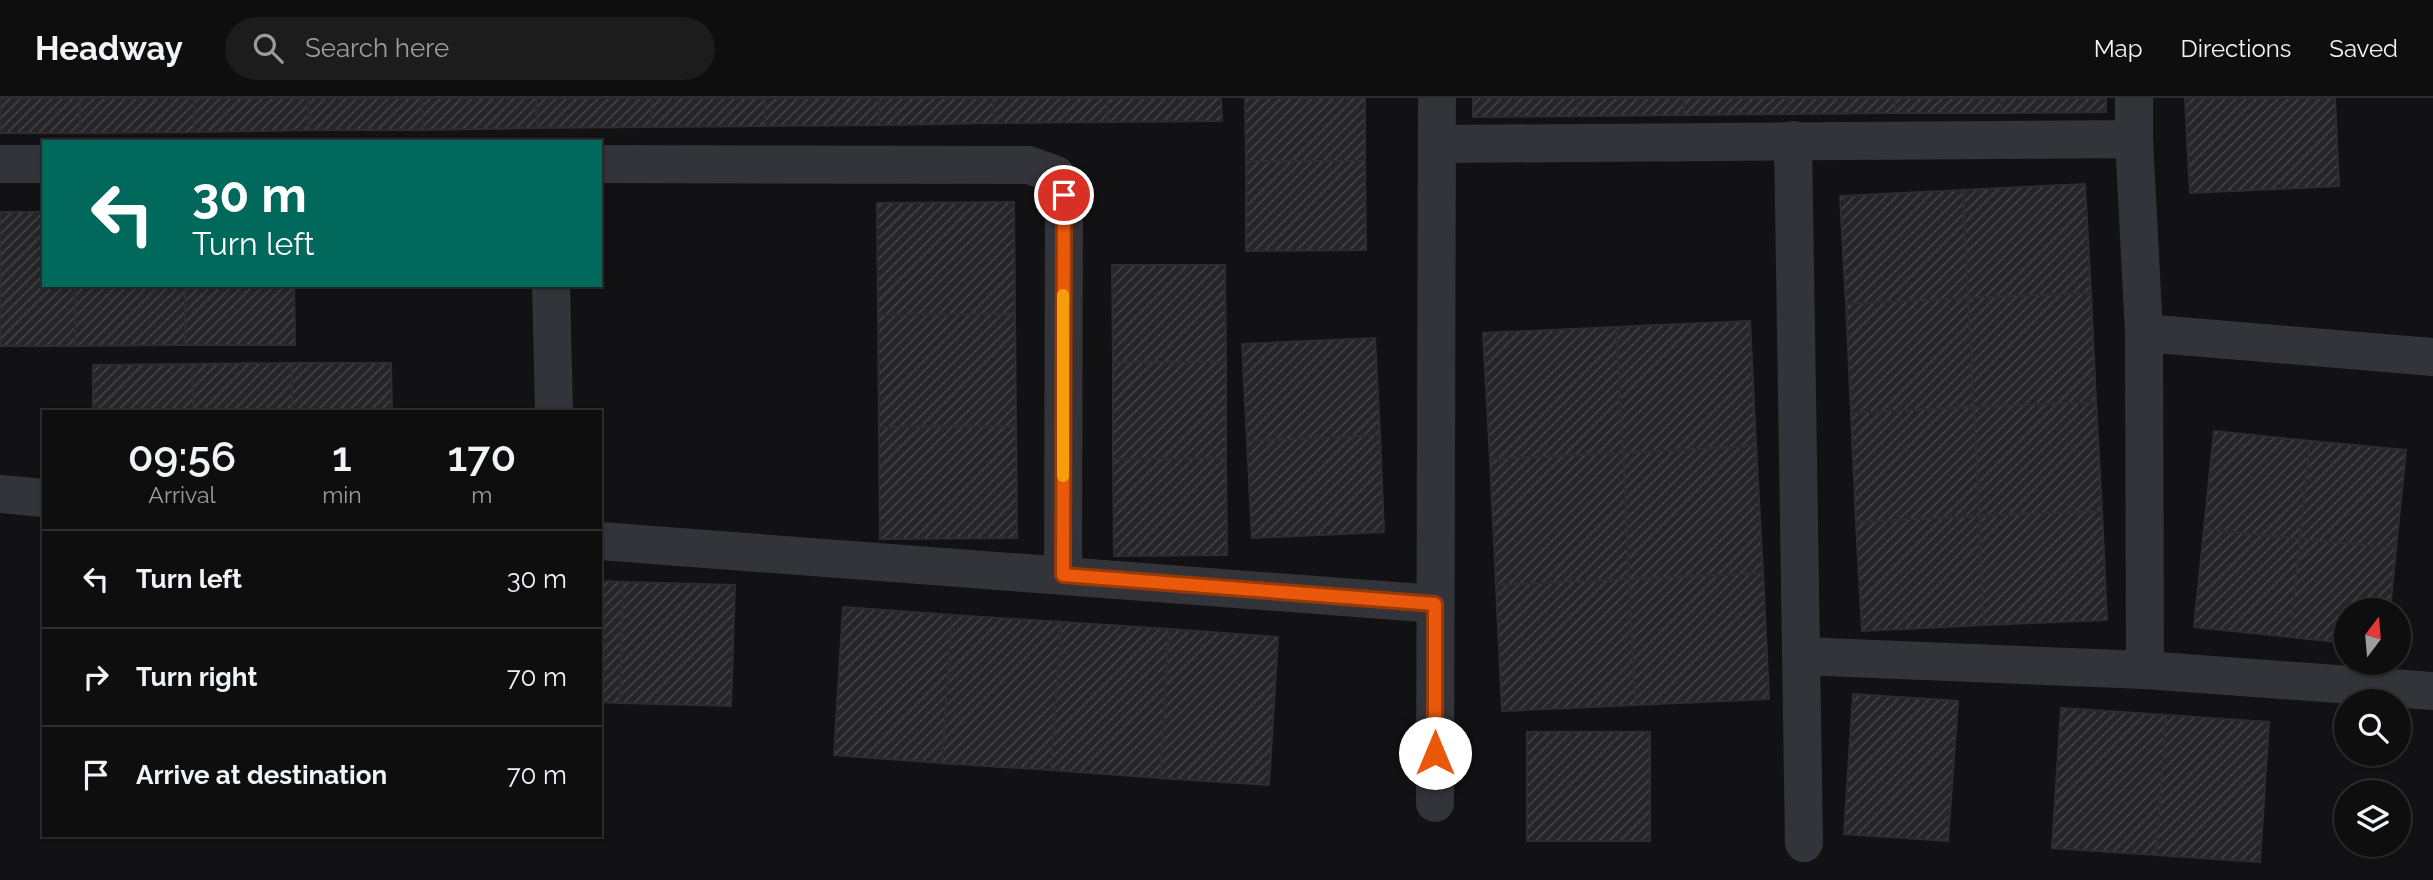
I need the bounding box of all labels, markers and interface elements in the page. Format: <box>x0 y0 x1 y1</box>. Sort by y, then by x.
search box <box>225 17 715 80</box>
text: Headway <box>35 29 183 68</box>
icon: search <box>249 29 287 67</box>
text: Search here <box>305 33 449 63</box>
text: Map <box>2094 34 2143 63</box>
text: Directions <box>2181 34 2291 63</box>
text: Saved <box>2329 34 2398 63</box>
pin <box>1034 165 1094 225</box>
text: 30 m <box>192 166 307 223</box>
icon: left <box>77 168 168 259</box>
icon: arrive <box>1045 176 1083 214</box>
text: Turn left <box>192 225 314 262</box>
text: 09:56 <box>128 432 236 481</box>
text: 1 <box>332 432 352 481</box>
text: 170 <box>448 432 516 481</box>
text: Arrival <box>148 481 216 508</box>
text: min <box>322 481 362 508</box>
text: m <box>471 481 492 508</box>
icon: left <box>77 560 115 598</box>
text: Turn left <box>136 564 242 594</box>
text: 30 m <box>507 564 567 594</box>
north arrow <box>2334 598 2412 676</box>
map controls <box>2334 598 2411 857</box>
icon: right <box>77 658 115 696</box>
text: Turn right <box>136 662 257 692</box>
text: 70 m <box>507 662 567 692</box>
button: search <box>2334 689 2411 766</box>
position arrow <box>1398 716 1472 790</box>
icon: arrive <box>77 756 115 794</box>
text: Arrive at destination <box>136 760 387 790</box>
text: 70 m <box>507 760 567 790</box>
button: layers <box>2334 780 2411 857</box>

